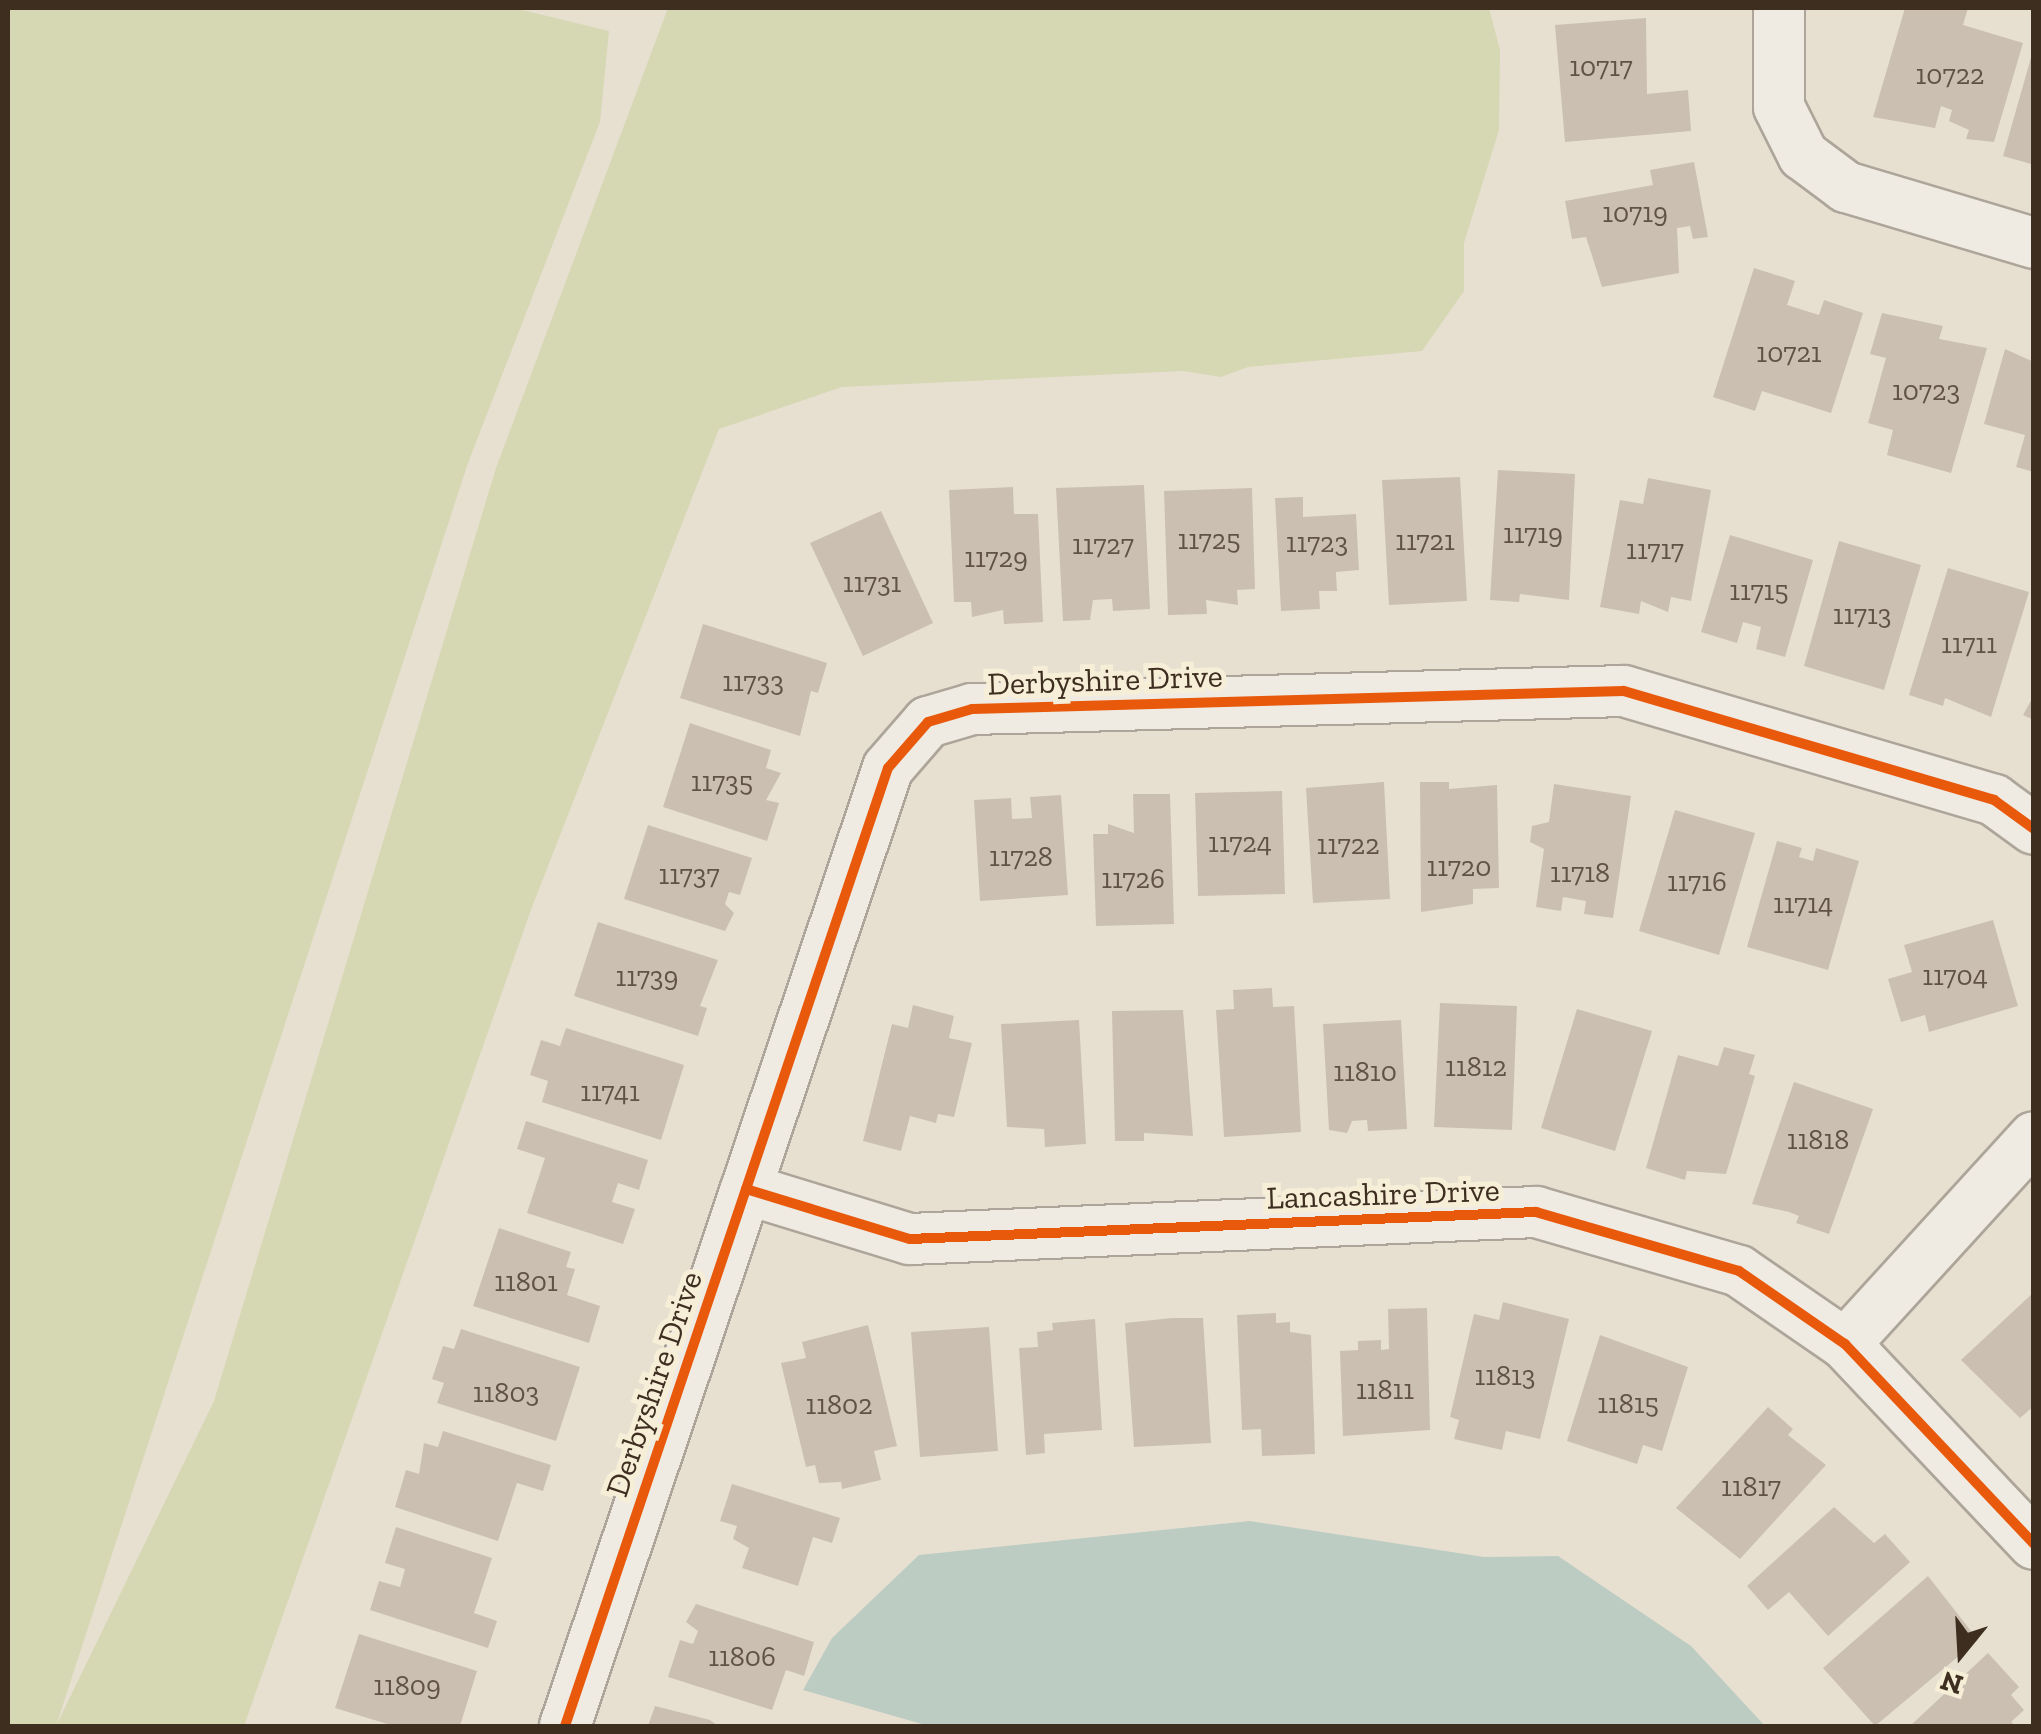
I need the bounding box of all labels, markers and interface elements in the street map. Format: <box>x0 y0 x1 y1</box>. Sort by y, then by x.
house number: 10717 <box>1569 50 1633 84</box>
house number: 10722 <box>1916 58 1984 92</box>
house number: 10719 <box>1602 196 1668 230</box>
house number: 10721 <box>1756 336 1822 370</box>
house number: 10723 <box>1892 374 1960 408</box>
house number: 11719 <box>1503 517 1563 551</box>
house number: 11725 <box>1177 523 1241 557</box>
house number: 11721 <box>1395 524 1455 558</box>
house number: 11723 <box>1286 526 1348 560</box>
house number: 11727 <box>1072 528 1134 562</box>
house number: 11717 <box>1626 533 1684 567</box>
house number: 11729 <box>964 541 1028 575</box>
house number: 11731 <box>843 566 901 600</box>
house number: 11715 <box>1729 574 1789 608</box>
house number: 11713 <box>1833 598 1891 632</box>
house number: 11711 <box>1941 627 1997 661</box>
street label: Derbyshire Drive <box>987 657 1223 703</box>
house number: 11733 <box>722 665 784 699</box>
house number: 11735 <box>691 765 753 799</box>
house number: 11724 <box>1208 826 1272 860</box>
house number: 11722 <box>1316 828 1380 862</box>
house number: 11728 <box>989 840 1053 874</box>
house number: 11720 <box>1427 850 1491 884</box>
house number: 11718 <box>1550 856 1610 890</box>
house number: 11737 <box>658 858 720 892</box>
house number: 11726 <box>1101 862 1165 896</box>
house number: 11716 <box>1667 865 1727 899</box>
house number: 11714 <box>1773 887 1833 921</box>
house number: 11704 <box>1922 959 1988 993</box>
house number: 11739 <box>616 960 678 994</box>
house number: 11812 <box>1445 1050 1507 1084</box>
house number: 11810 <box>1333 1055 1397 1089</box>
house number: 11741 <box>580 1075 640 1109</box>
house number: 11818 <box>1787 1123 1849 1157</box>
street label: Lancashire Drive <box>1266 1171 1500 1217</box>
house number: 11801 <box>494 1265 558 1299</box>
street label: Derbyshire Drive <box>598 1266 710 1502</box>
house number: 11813 <box>1474 1359 1536 1393</box>
house number: 11811 <box>1356 1373 1414 1407</box>
house number: 11803 <box>473 1376 539 1410</box>
house number: 11815 <box>1597 1387 1659 1421</box>
house number: 11802 <box>805 1388 873 1422</box>
house number: 11817 <box>1721 1470 1781 1504</box>
north arrow <box>1911 1604 2011 1704</box>
house number: 11806 <box>708 1640 776 1674</box>
text: N <box>1936 1664 1967 1702</box>
house number: 11809 <box>373 1669 441 1703</box>

